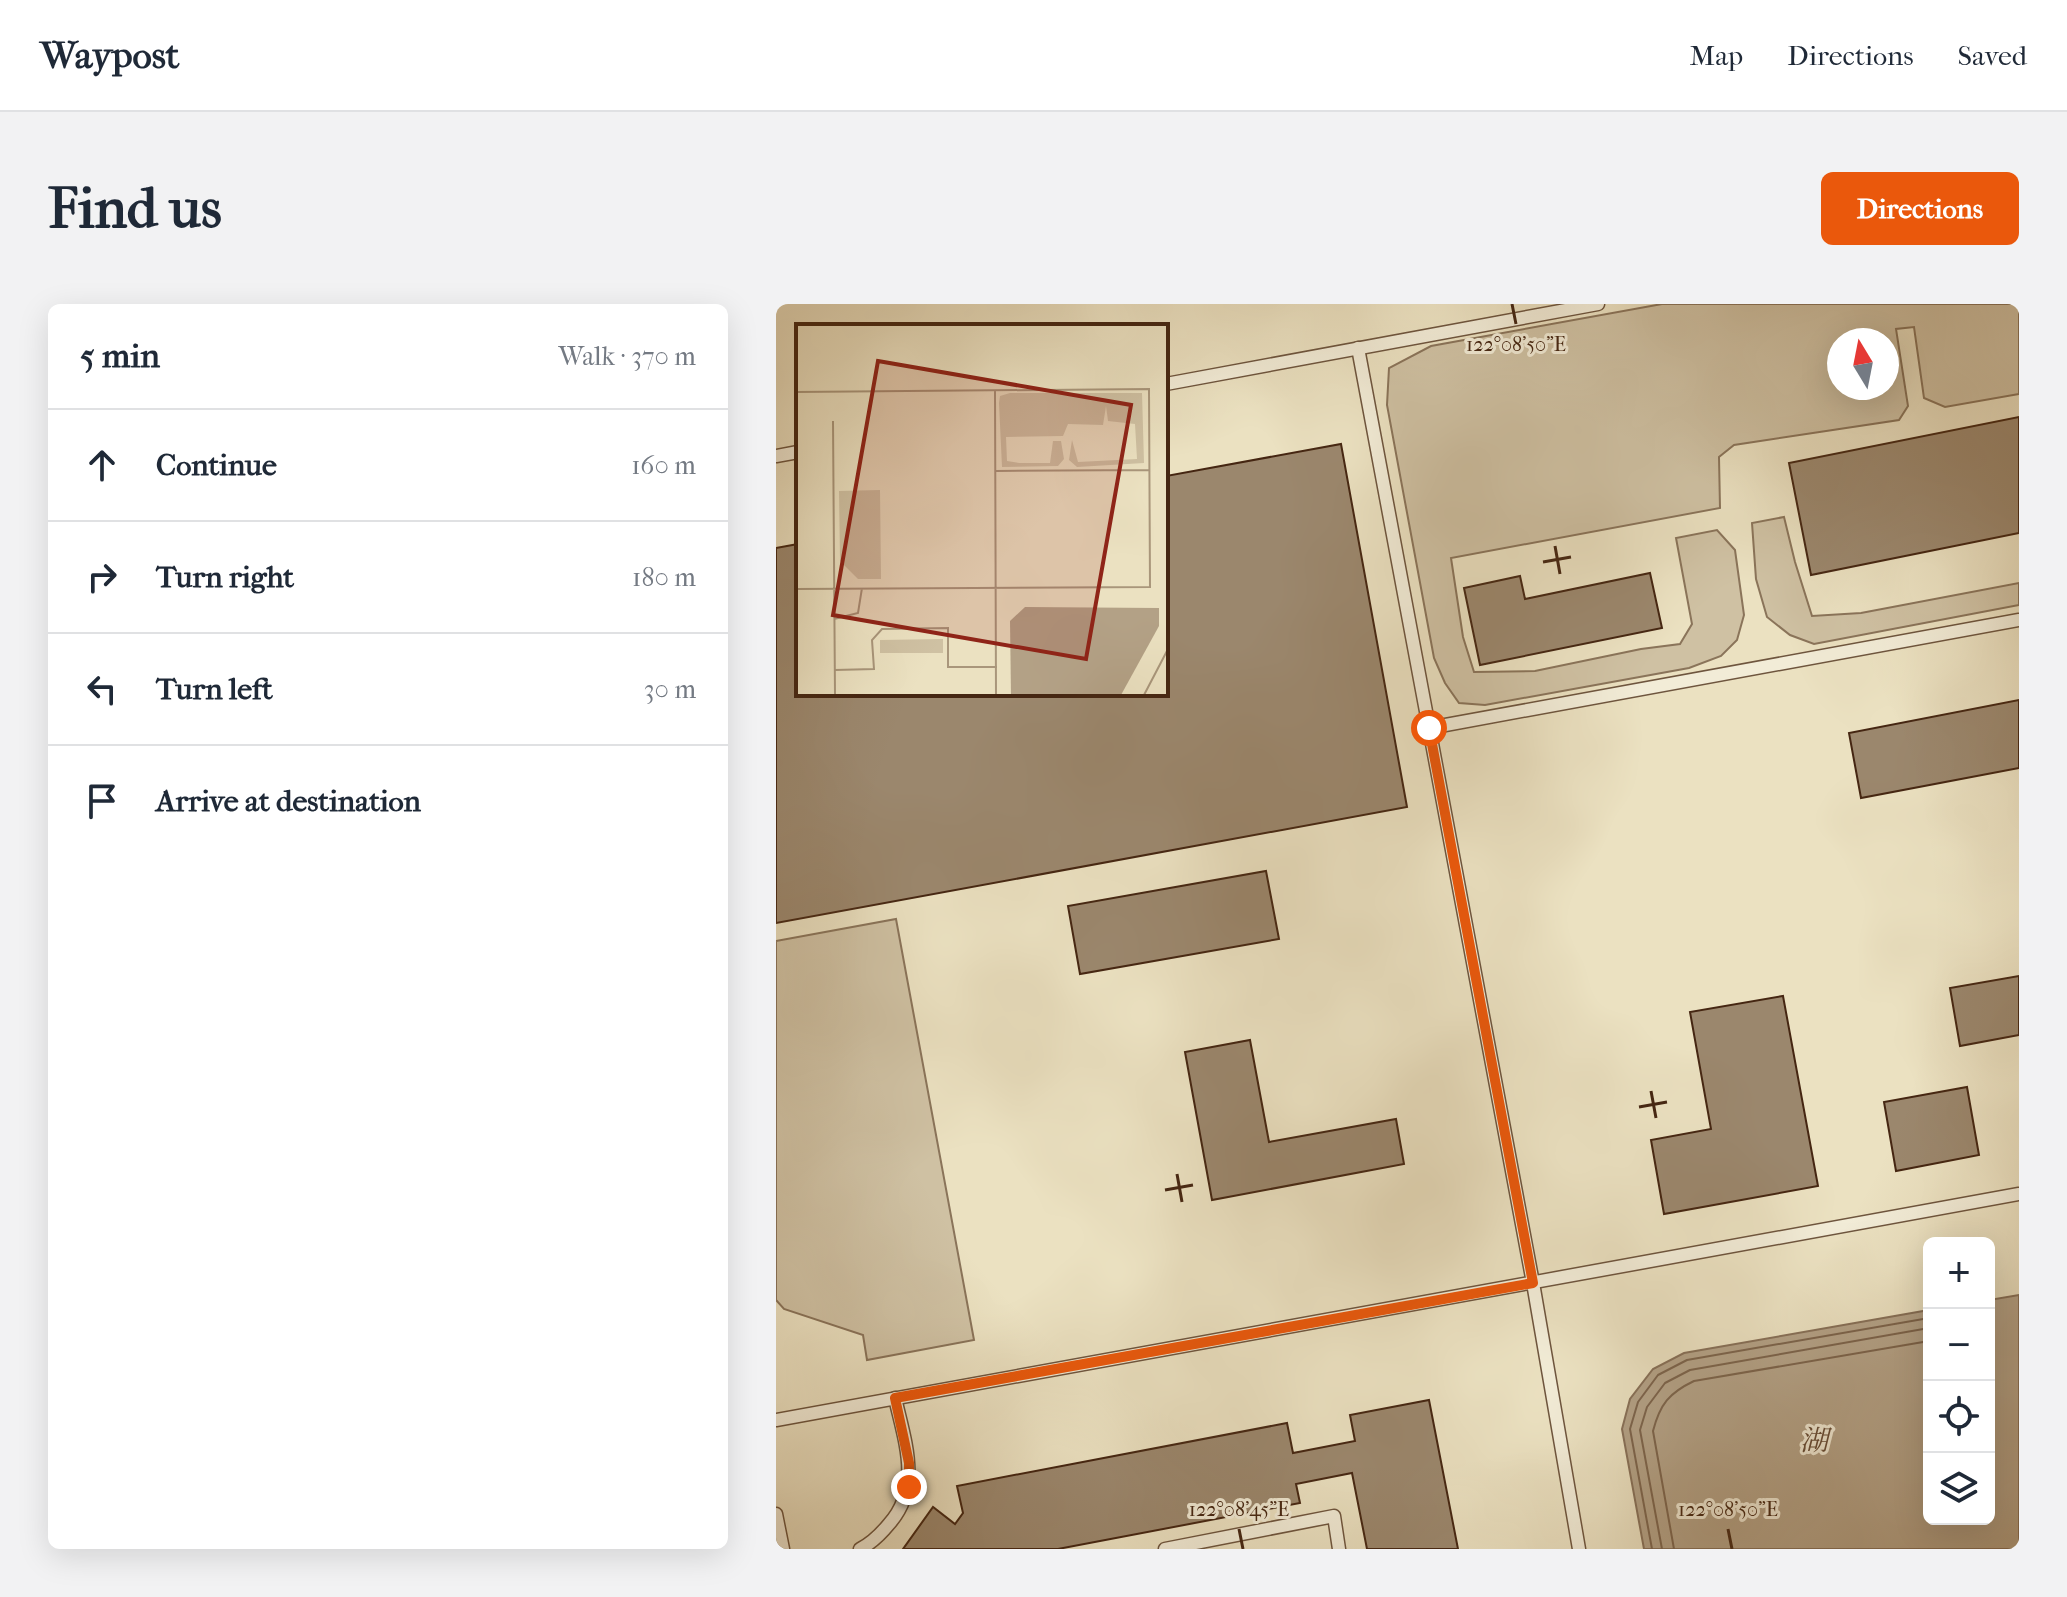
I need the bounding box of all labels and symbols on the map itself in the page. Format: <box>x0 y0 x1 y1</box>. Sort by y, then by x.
inset map <box>796 324 1168 696</box>
north arrow <box>1827 328 1899 400</box>
text: 122°08'50"E <box>1466 333 1566 356</box>
route start <box>1411 710 1447 746</box>
water label: 湖 <box>1800 1424 1833 1457</box>
route end <box>891 1469 927 1505</box>
text: 122°08'45"E <box>1189 1498 1289 1521</box>
text: 122°08'50"E <box>1678 1498 1778 1521</box>

